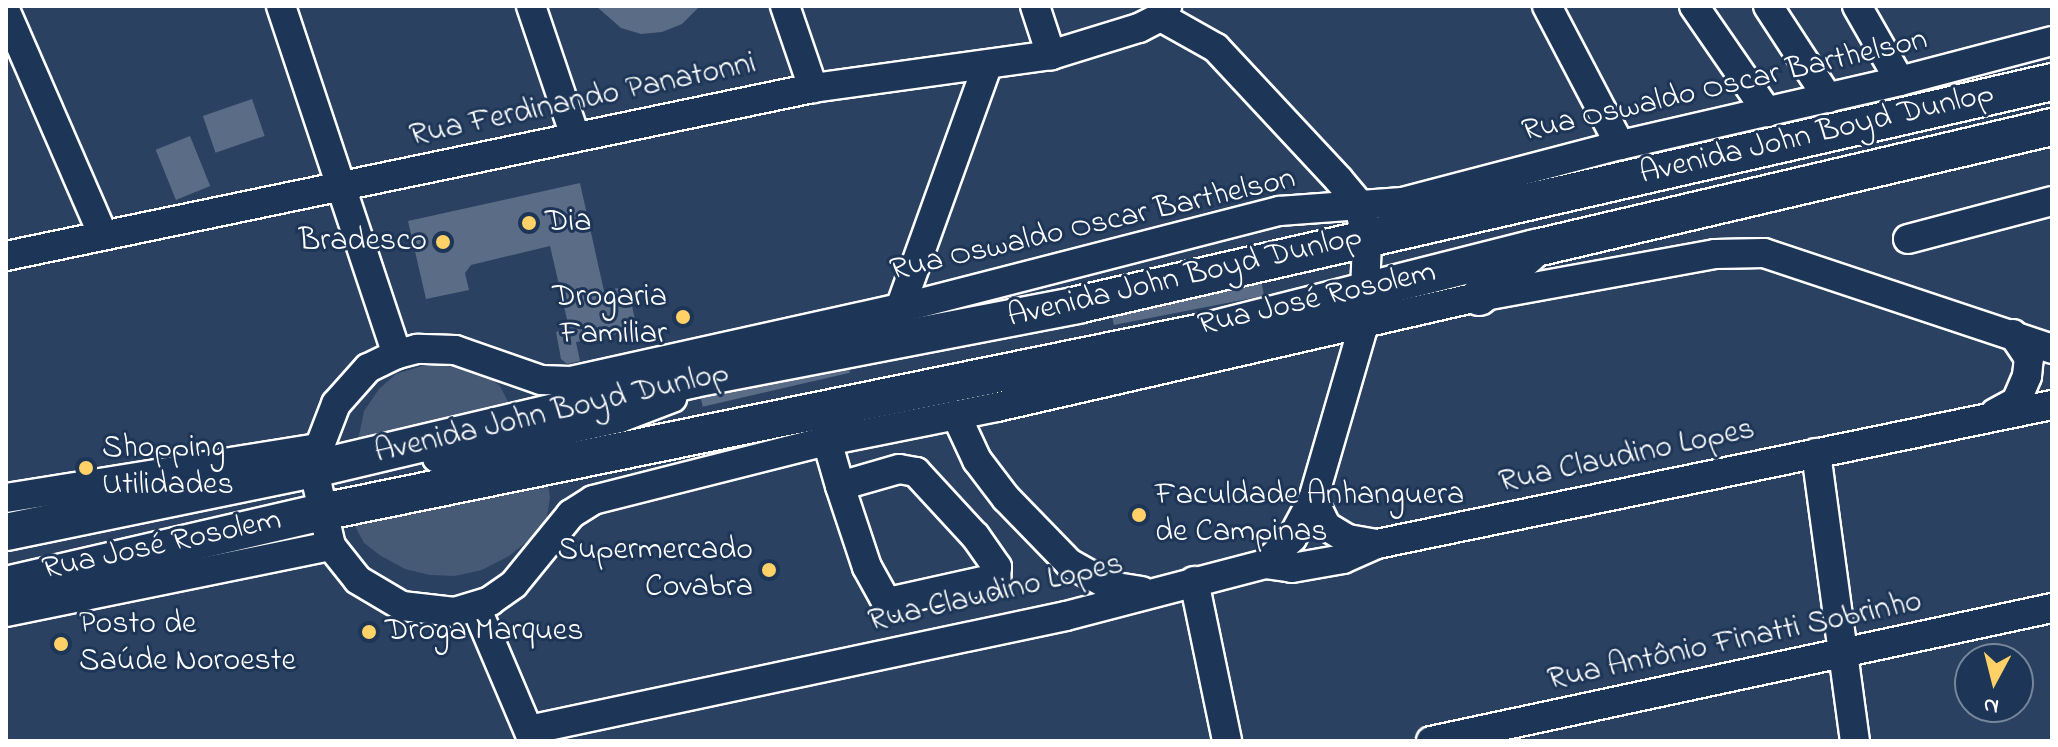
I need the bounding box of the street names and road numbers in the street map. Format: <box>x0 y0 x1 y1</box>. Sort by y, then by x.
street label: Rua Oswaldo Oscar Barthelson <box>1519 22 1931 152</box>
street label: Rua Ferdinando Panatonni <box>406 46 760 156</box>
street label: Avenida John Boyd Dunlop <box>1636 76 1998 194</box>
street label: Rua Oswaldo Oscar Barthelson <box>887 161 1299 291</box>
street label: Avenida John Boyd Dunlop <box>1004 219 1366 337</box>
street label: Rua José Rosolem <box>1194 254 1440 346</box>
street label: Avenida John Boyd Dunlop <box>371 355 733 473</box>
street label: Rua Claudino Lopes <box>1496 411 1758 503</box>
street label: Rua José Rosolem <box>39 502 285 590</box>
street label: Rua Claudino Lopes <box>865 546 1127 642</box>
street label: Rua Antônio Finatti Sobrinho <box>1544 584 1926 700</box>

